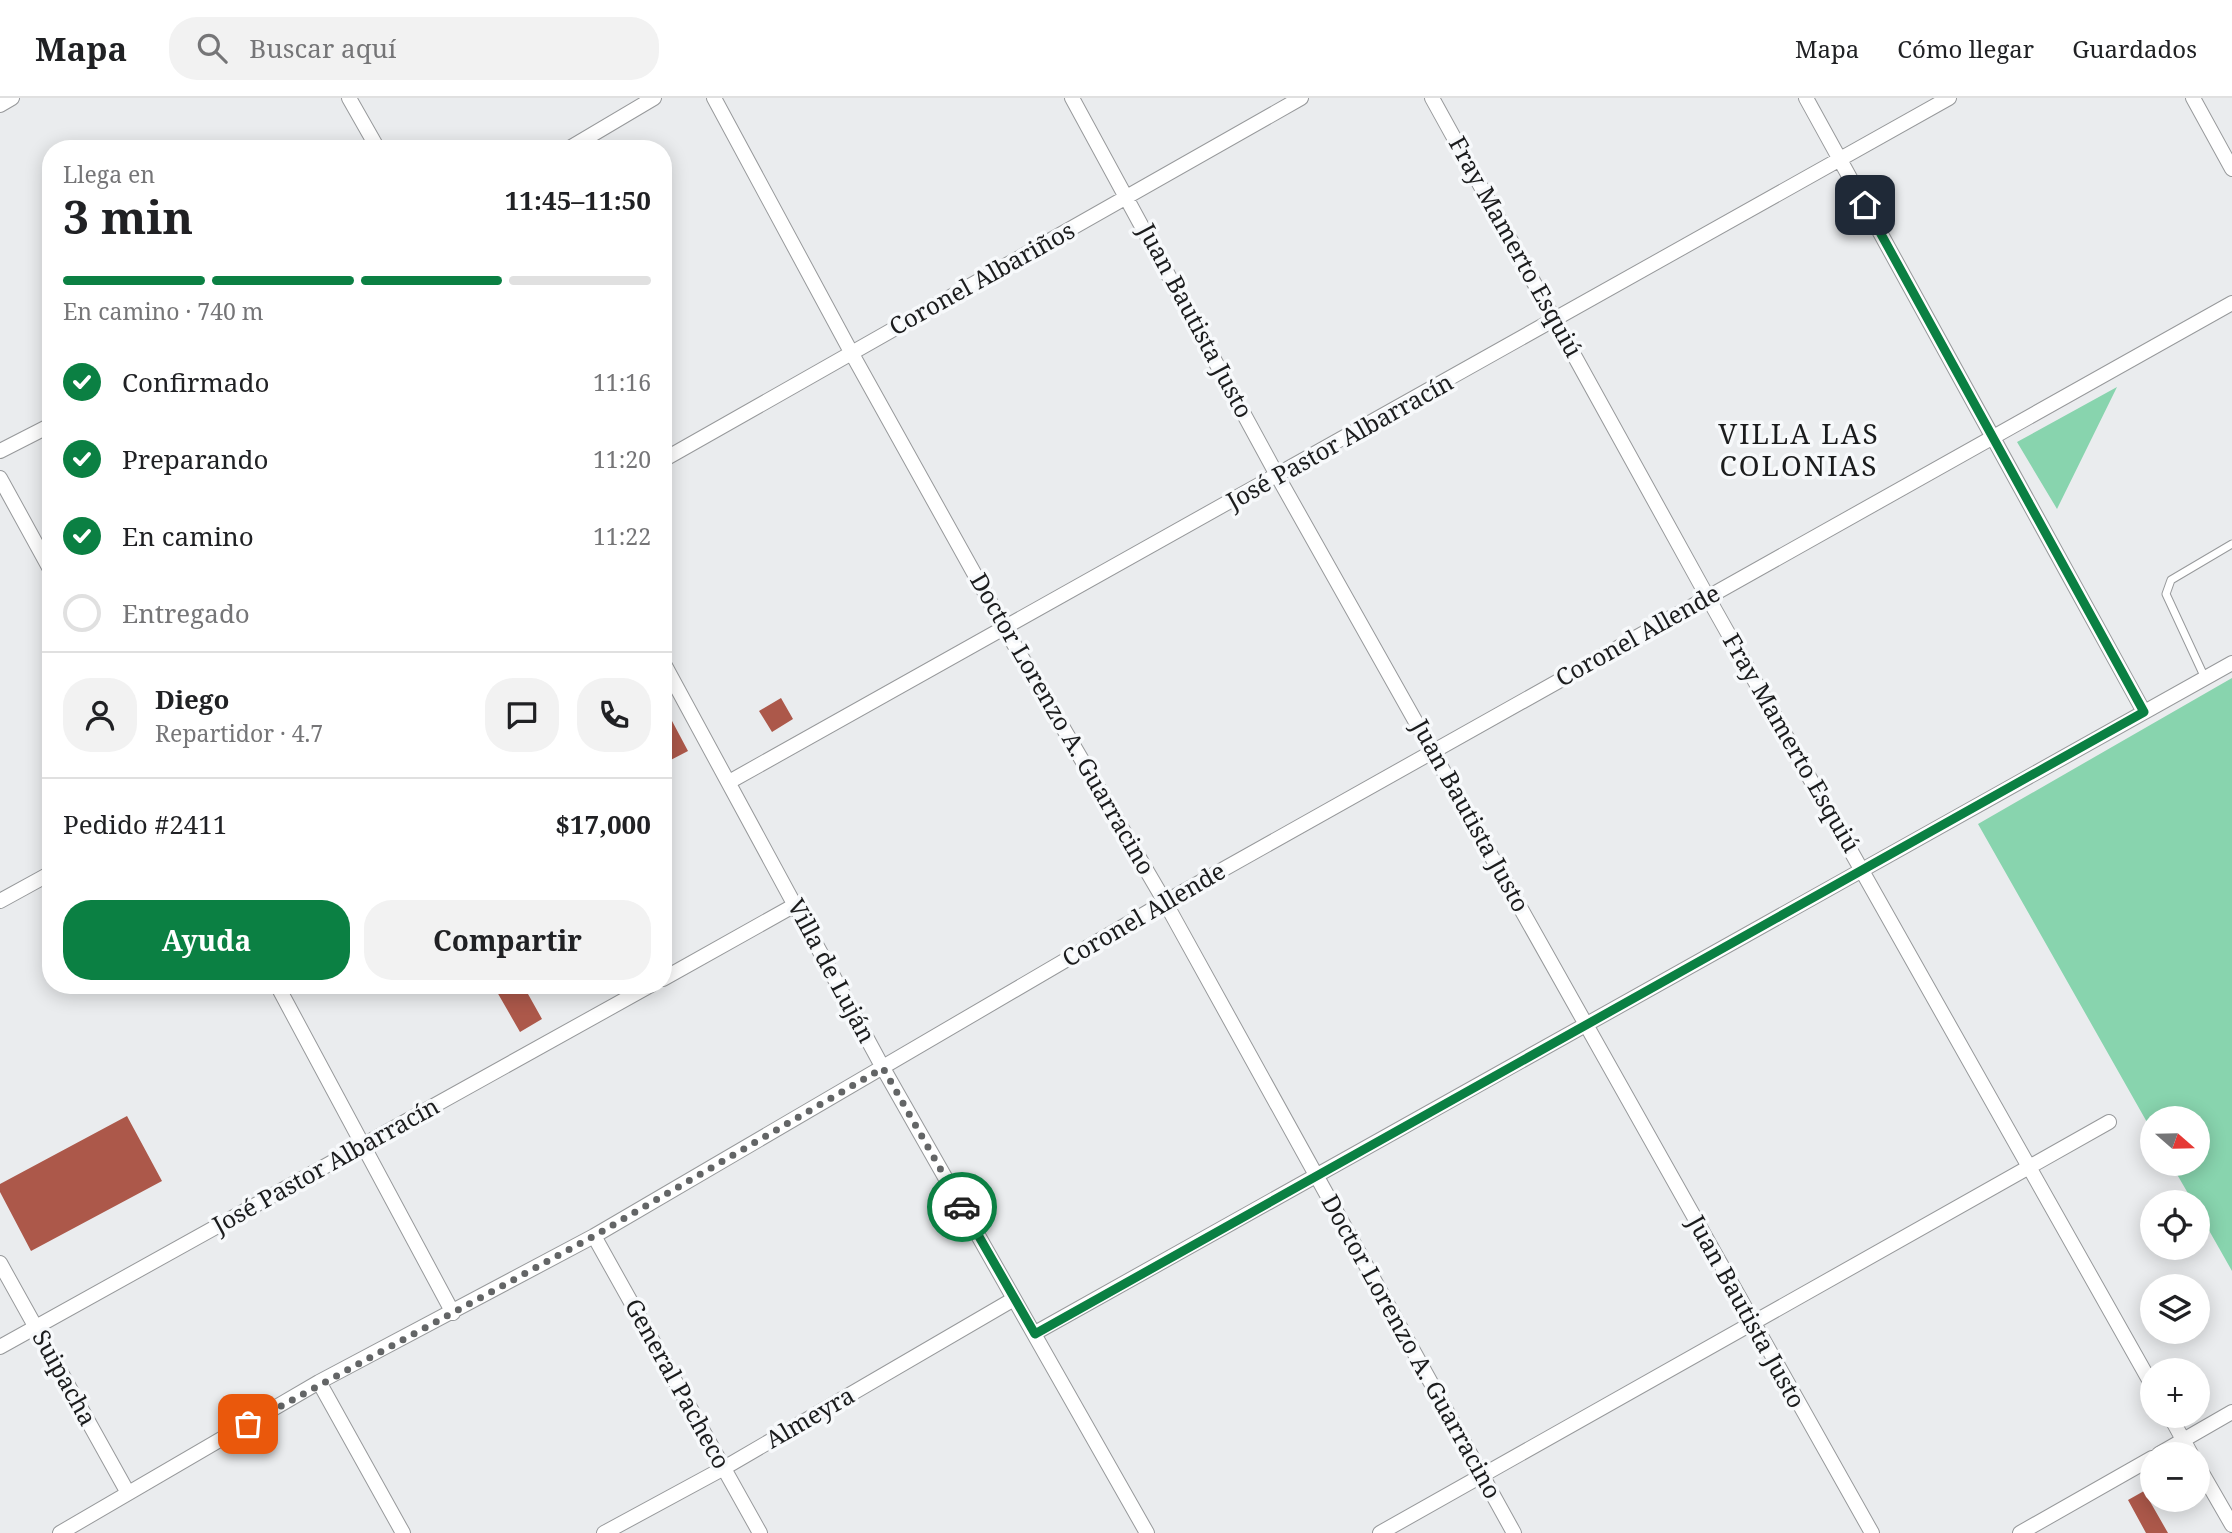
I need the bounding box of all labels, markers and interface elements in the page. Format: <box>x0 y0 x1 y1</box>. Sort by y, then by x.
search box <box>169 17 659 80</box>
text: Mapa <box>35 26 127 71</box>
icon: search <box>193 29 231 67</box>
text: Buscar aquí <box>249 30 396 66</box>
text: Mapa <box>1795 32 1859 65</box>
text: Cómo llegar <box>1897 32 2034 65</box>
text: Guardados <box>2072 32 2197 65</box>
street label: Fray Mamerto Esquiú <box>1442 130 1591 363</box>
text: Llega en <box>63 158 155 190</box>
pin <box>1835 175 1895 235</box>
text: 11:45–11:50 <box>505 182 651 218</box>
text: 3 min <box>63 185 193 247</box>
icon: home <box>1846 186 1884 224</box>
street label: Coronel Albariños <box>883 213 1080 342</box>
street label: Juan Bautista Justo <box>1131 216 1261 423</box>
text: En camino · 740 m <box>63 295 264 327</box>
icon: check <box>63 363 101 401</box>
text: Confirmado <box>122 364 269 400</box>
street label: José Pastor Albarracín <box>1219 365 1458 517</box>
text: 11:16 <box>593 366 651 398</box>
district label: VILLA LAS COLONIAS <box>1718 414 1880 484</box>
icon: check <box>63 440 101 478</box>
text: Preparando <box>122 441 269 477</box>
text: 11:20 <box>593 443 651 475</box>
icon: check <box>63 517 101 555</box>
text: En camino <box>122 518 254 554</box>
text: 11:22 <box>593 520 651 552</box>
street label: Doctor Lorenzo A. Guarracino <box>963 566 1163 880</box>
street label: Coronel Allende <box>1549 576 1725 694</box>
text: Entregado <box>122 595 250 631</box>
street label: Fray Mamerto Esquiú <box>1716 627 1869 858</box>
button: person <box>63 678 137 752</box>
button: chat <box>485 678 559 752</box>
button: phone <box>577 678 651 752</box>
text: Diego <box>155 681 230 717</box>
street label: Juan Bautista Justo <box>1404 712 1538 918</box>
text: Repartidor · 4.7 <box>155 717 323 749</box>
text: Pedido #2411 <box>63 806 227 842</box>
text: $17,000 <box>555 806 651 842</box>
street label: Coronel Allende <box>1056 854 1231 974</box>
street label: Villa de Luján <box>780 892 884 1048</box>
button: Ayuda <box>63 900 350 980</box>
button: Compartir <box>364 900 651 980</box>
street label: José Pastor Albarracín <box>205 1089 444 1241</box>
north arrow <box>2140 1106 2210 1176</box>
map controls <box>2140 1106 2210 1512</box>
courier <box>927 1172 997 1242</box>
icon: car <box>943 1188 981 1226</box>
street label: Doctor Lorenzo A. Guarracino <box>1315 1188 1510 1504</box>
button: locate <box>2140 1190 2210 1260</box>
street label: Juan Bautista Justo <box>1680 1208 1814 1414</box>
button: layers <box>2140 1274 2210 1344</box>
street label: General Pacheco <box>618 1292 739 1474</box>
street label: Suipacha <box>25 1323 105 1431</box>
button: + <box>2140 1358 2210 1428</box>
street label: Almeyra <box>759 1378 860 1455</box>
pin <box>218 1394 278 1454</box>
icon: bag <box>229 1405 267 1443</box>
button: − <box>2140 1442 2210 1512</box>

